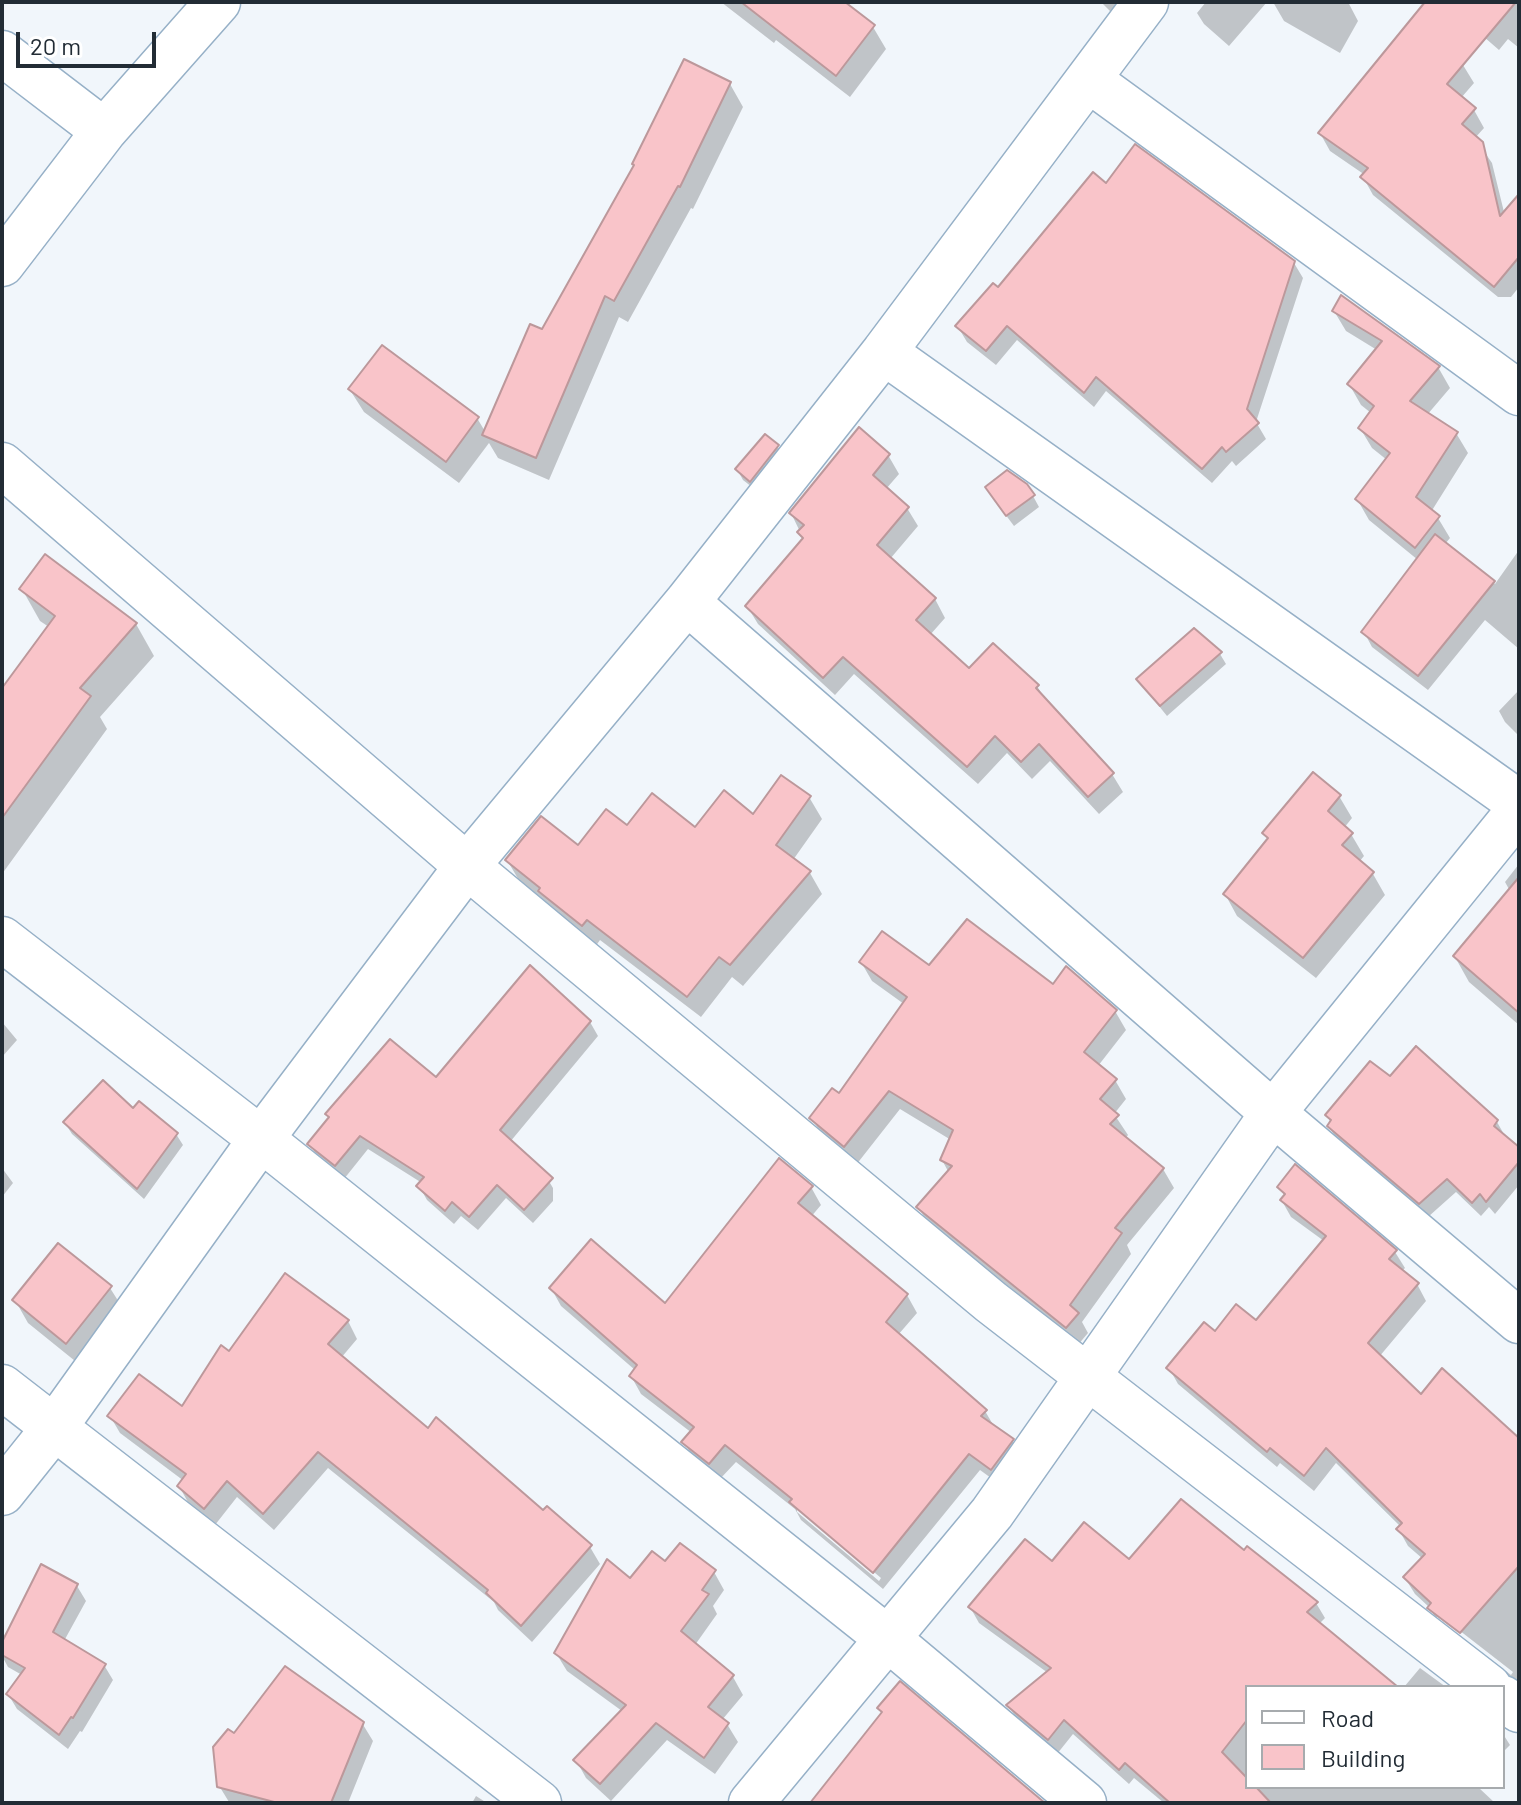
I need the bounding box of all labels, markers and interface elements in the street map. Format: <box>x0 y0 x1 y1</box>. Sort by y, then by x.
scale bar <box>20 16 160 66</box>
text: 20 m <box>30 31 81 60</box>
legend <box>1245 1685 1505 1789</box>
text: Road <box>1321 1703 1374 1732</box>
text: Building <box>1321 1743 1405 1772</box>

